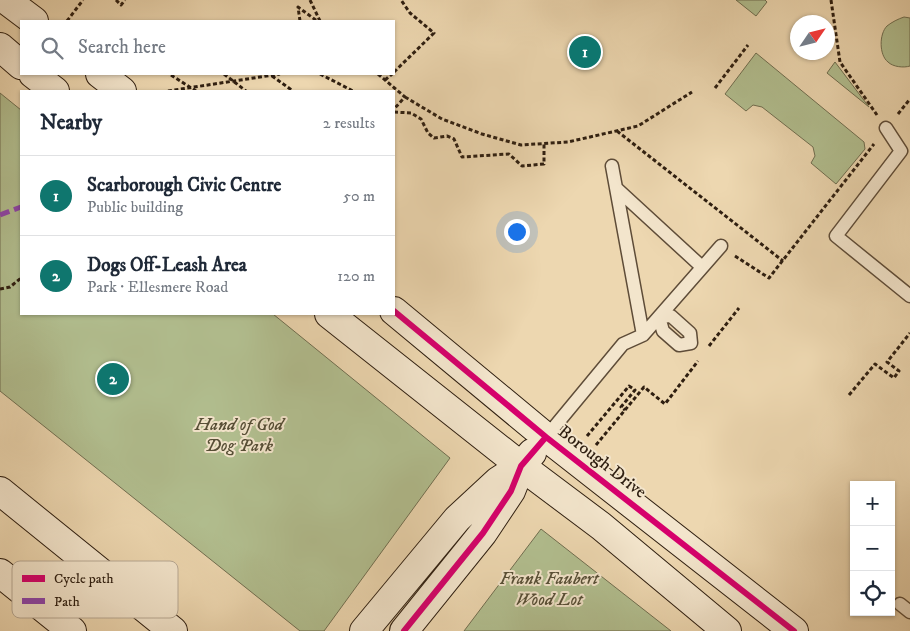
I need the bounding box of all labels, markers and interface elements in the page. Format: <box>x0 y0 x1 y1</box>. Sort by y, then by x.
north arrow <box>790 15 835 60</box>
search box <box>20 20 395 75</box>
pin: 1 <box>569 33 601 71</box>
icon: search <box>38 34 66 62</box>
text: Search here <box>78 36 166 59</box>
text: Nearby <box>40 110 102 136</box>
text: 2 results <box>323 113 375 133</box>
text: Scarborough Civic Centre <box>87 174 281 197</box>
text: 1 <box>53 186 59 206</box>
text: 50 m <box>343 186 375 206</box>
text: Public building <box>87 197 183 217</box>
your location <box>504 219 530 245</box>
text: Dogs Off-Leash Area <box>87 254 247 277</box>
text: 2 <box>52 266 60 286</box>
text: 120 m <box>337 266 375 286</box>
text: Park · Ellesmere Road <box>87 277 228 297</box>
pin: 2 <box>97 360 129 398</box>
park label: Hand of God Dog Park <box>194 414 286 457</box>
street label: Borough Drive <box>553 421 651 503</box>
map controls <box>850 481 895 616</box>
button: + <box>850 481 895 526</box>
button: − <box>850 526 895 571</box>
legend <box>12 561 178 618</box>
park label: Frank Faubert Wood Lot <box>500 568 600 611</box>
text: Cycle path <box>54 570 114 588</box>
button: locate <box>850 571 895 616</box>
text: Path <box>54 593 81 611</box>

